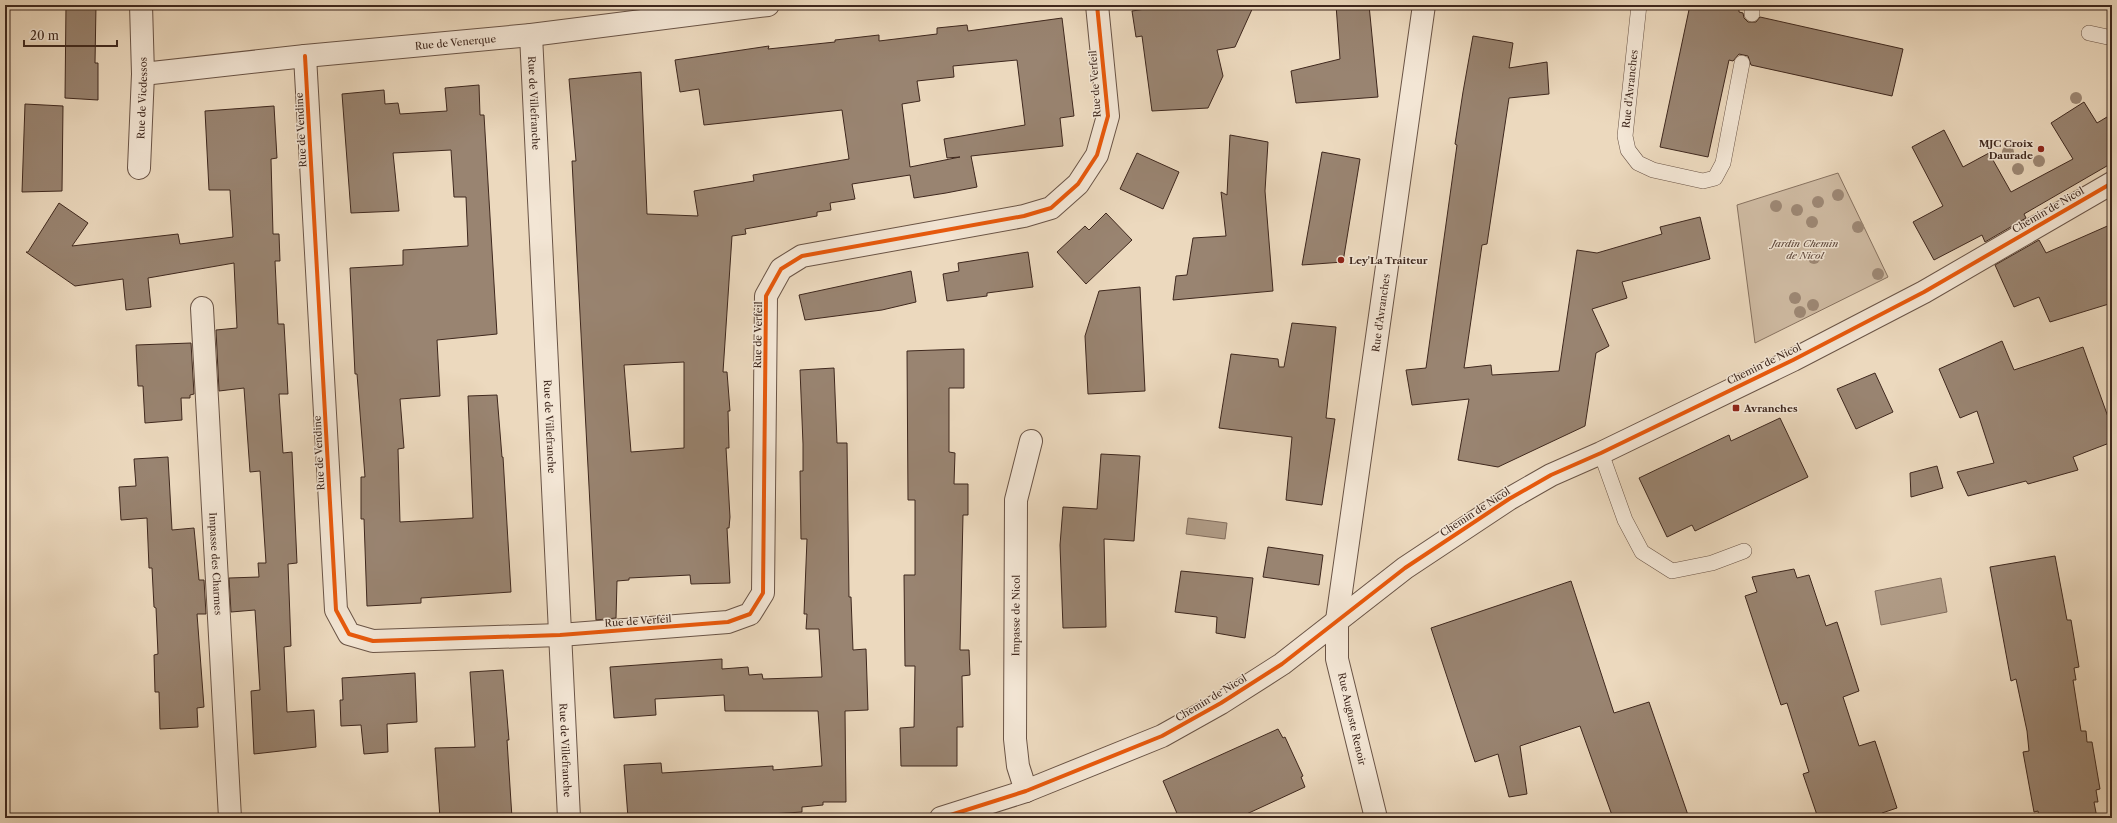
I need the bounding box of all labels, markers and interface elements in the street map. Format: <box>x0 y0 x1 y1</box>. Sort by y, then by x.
scale bar <box>24 22 117 48</box>
text: 20 m <box>30 28 59 43</box>
street label: Rue de Venerque <box>414 32 497 52</box>
street label: Rue d'Avranches <box>1619 49 1641 129</box>
street label: Rue de Verfeil <box>1086 50 1104 118</box>
street label: Rue de Villefranche <box>526 56 543 151</box>
street label: Rue de Vicdessos <box>134 57 150 139</box>
street label: Rue de Vendine <box>293 92 309 168</box>
place label: MJC Croix Daurade <box>1979 137 2034 162</box>
marker: MJC Croix Daurade <box>2036 144 2046 154</box>
street label: Chemin de Nicol <box>2010 184 2086 236</box>
park label: Jardin Chemin de Nicol <box>1769 237 1838 262</box>
place label: Ley'La Traiteur <box>1349 254 1428 267</box>
marker: Ley'La Traiteur <box>1336 255 1346 265</box>
street label: Rue d'Avranches <box>1369 273 1392 353</box>
street label: Rue de Verfeil <box>751 301 765 369</box>
street label: Chemin de Nicol <box>1725 340 1803 388</box>
street label: Rue de Villefranche <box>541 379 559 474</box>
place label: Avranches <box>1743 402 1798 415</box>
marker: Avranches <box>1731 403 1741 413</box>
street label: Rue de Vendine <box>311 415 327 491</box>
street label: Chemin de Nicol <box>1438 485 1512 539</box>
street label: Impasse des Charmes <box>207 512 225 615</box>
street label: Impasse de Nicol <box>1009 575 1022 656</box>
street label: Rue de Verfeil <box>604 612 672 630</box>
street label: Rue Auguste Renoir <box>1335 671 1369 767</box>
street label: Chemin de Nicol <box>1173 672 1249 724</box>
street label: Rue de Villefranche <box>557 703 574 798</box>

